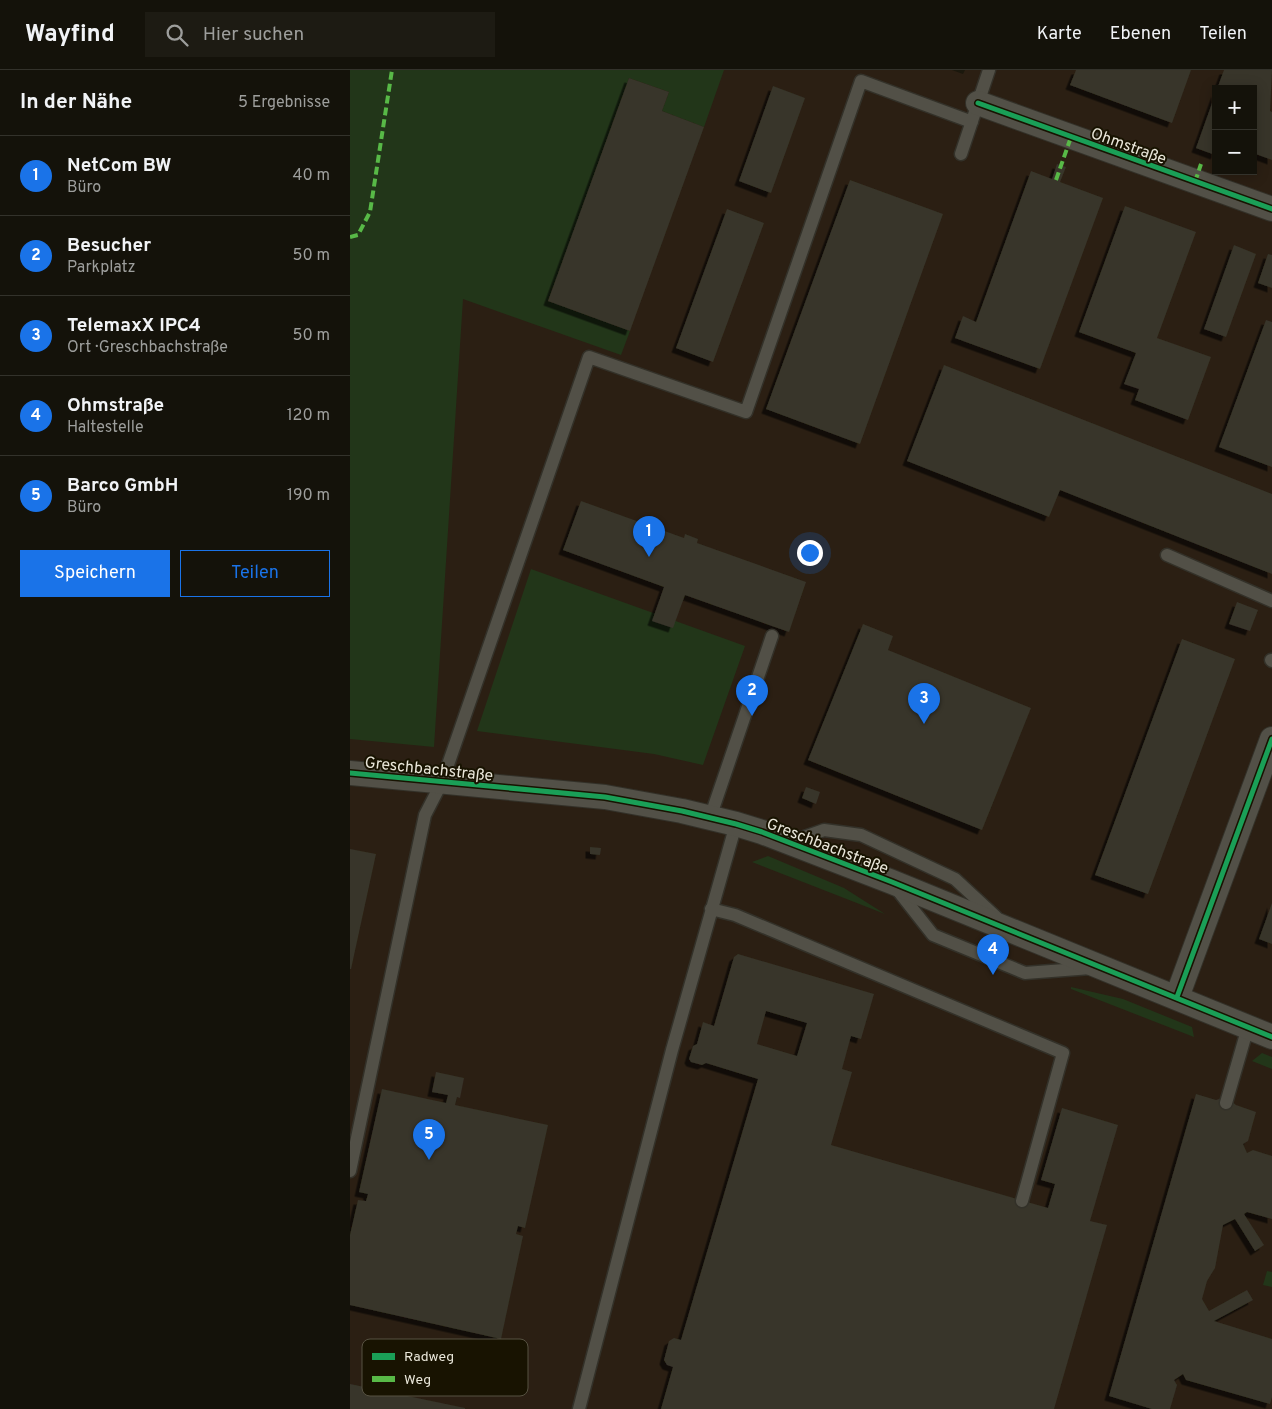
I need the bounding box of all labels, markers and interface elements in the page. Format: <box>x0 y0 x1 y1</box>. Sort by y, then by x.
search box <box>145 12 495 57</box>
text: Wayfind <box>25 20 115 50</box>
icon: search <box>163 21 191 49</box>
text: Hier suchen <box>203 23 304 47</box>
text: Karte <box>1037 23 1082 46</box>
text: Ebenen <box>1110 23 1171 46</box>
text: Teilen <box>1199 23 1247 46</box>
map controls <box>1212 85 1257 175</box>
button: + <box>1212 85 1257 130</box>
text: In der Nähe <box>20 89 132 116</box>
text: 5 Ergebnisse <box>238 93 330 113</box>
street label: Ohmstraße <box>1088 124 1169 170</box>
button: − <box>1212 130 1257 175</box>
text: NetCom BW <box>67 154 171 178</box>
text: 1 <box>33 166 39 186</box>
text: 40 m <box>292 166 330 186</box>
text: Büro <box>67 178 101 198</box>
text: Besucher <box>67 234 151 258</box>
text: 2 <box>31 246 41 266</box>
text: 50 m <box>293 246 330 266</box>
text: Parkplatz <box>67 258 136 278</box>
text: TelemaxX IPC4 <box>67 314 201 338</box>
text: 3 <box>31 326 41 346</box>
text: 50 m <box>293 326 330 346</box>
text: Ort · Greschbachstraße <box>67 338 228 358</box>
text: Ohmstraße <box>67 394 164 418</box>
text: 4 <box>31 406 41 426</box>
text: 120 m <box>287 406 330 426</box>
text: Haltestelle <box>67 418 144 438</box>
text: Barco GmbH <box>67 474 178 498</box>
text: 5 <box>31 486 41 506</box>
text: 190 m <box>287 486 330 506</box>
text: Büro <box>67 498 101 518</box>
pin: 1 <box>633 516 665 557</box>
your location <box>797 540 823 566</box>
button: Speichern <box>20 550 170 597</box>
button: Teilen <box>180 550 330 597</box>
pin: 2 <box>736 675 768 716</box>
pin: 3 <box>908 683 940 724</box>
street label: Greschbachstraße <box>364 753 494 787</box>
street label: Greschbachstraße <box>763 814 891 879</box>
pin: 4 <box>977 934 1009 975</box>
pin: 5 <box>413 1119 445 1160</box>
legend <box>362 1339 528 1396</box>
text: Radweg <box>404 1349 454 1366</box>
text: Weg <box>404 1372 431 1389</box>

